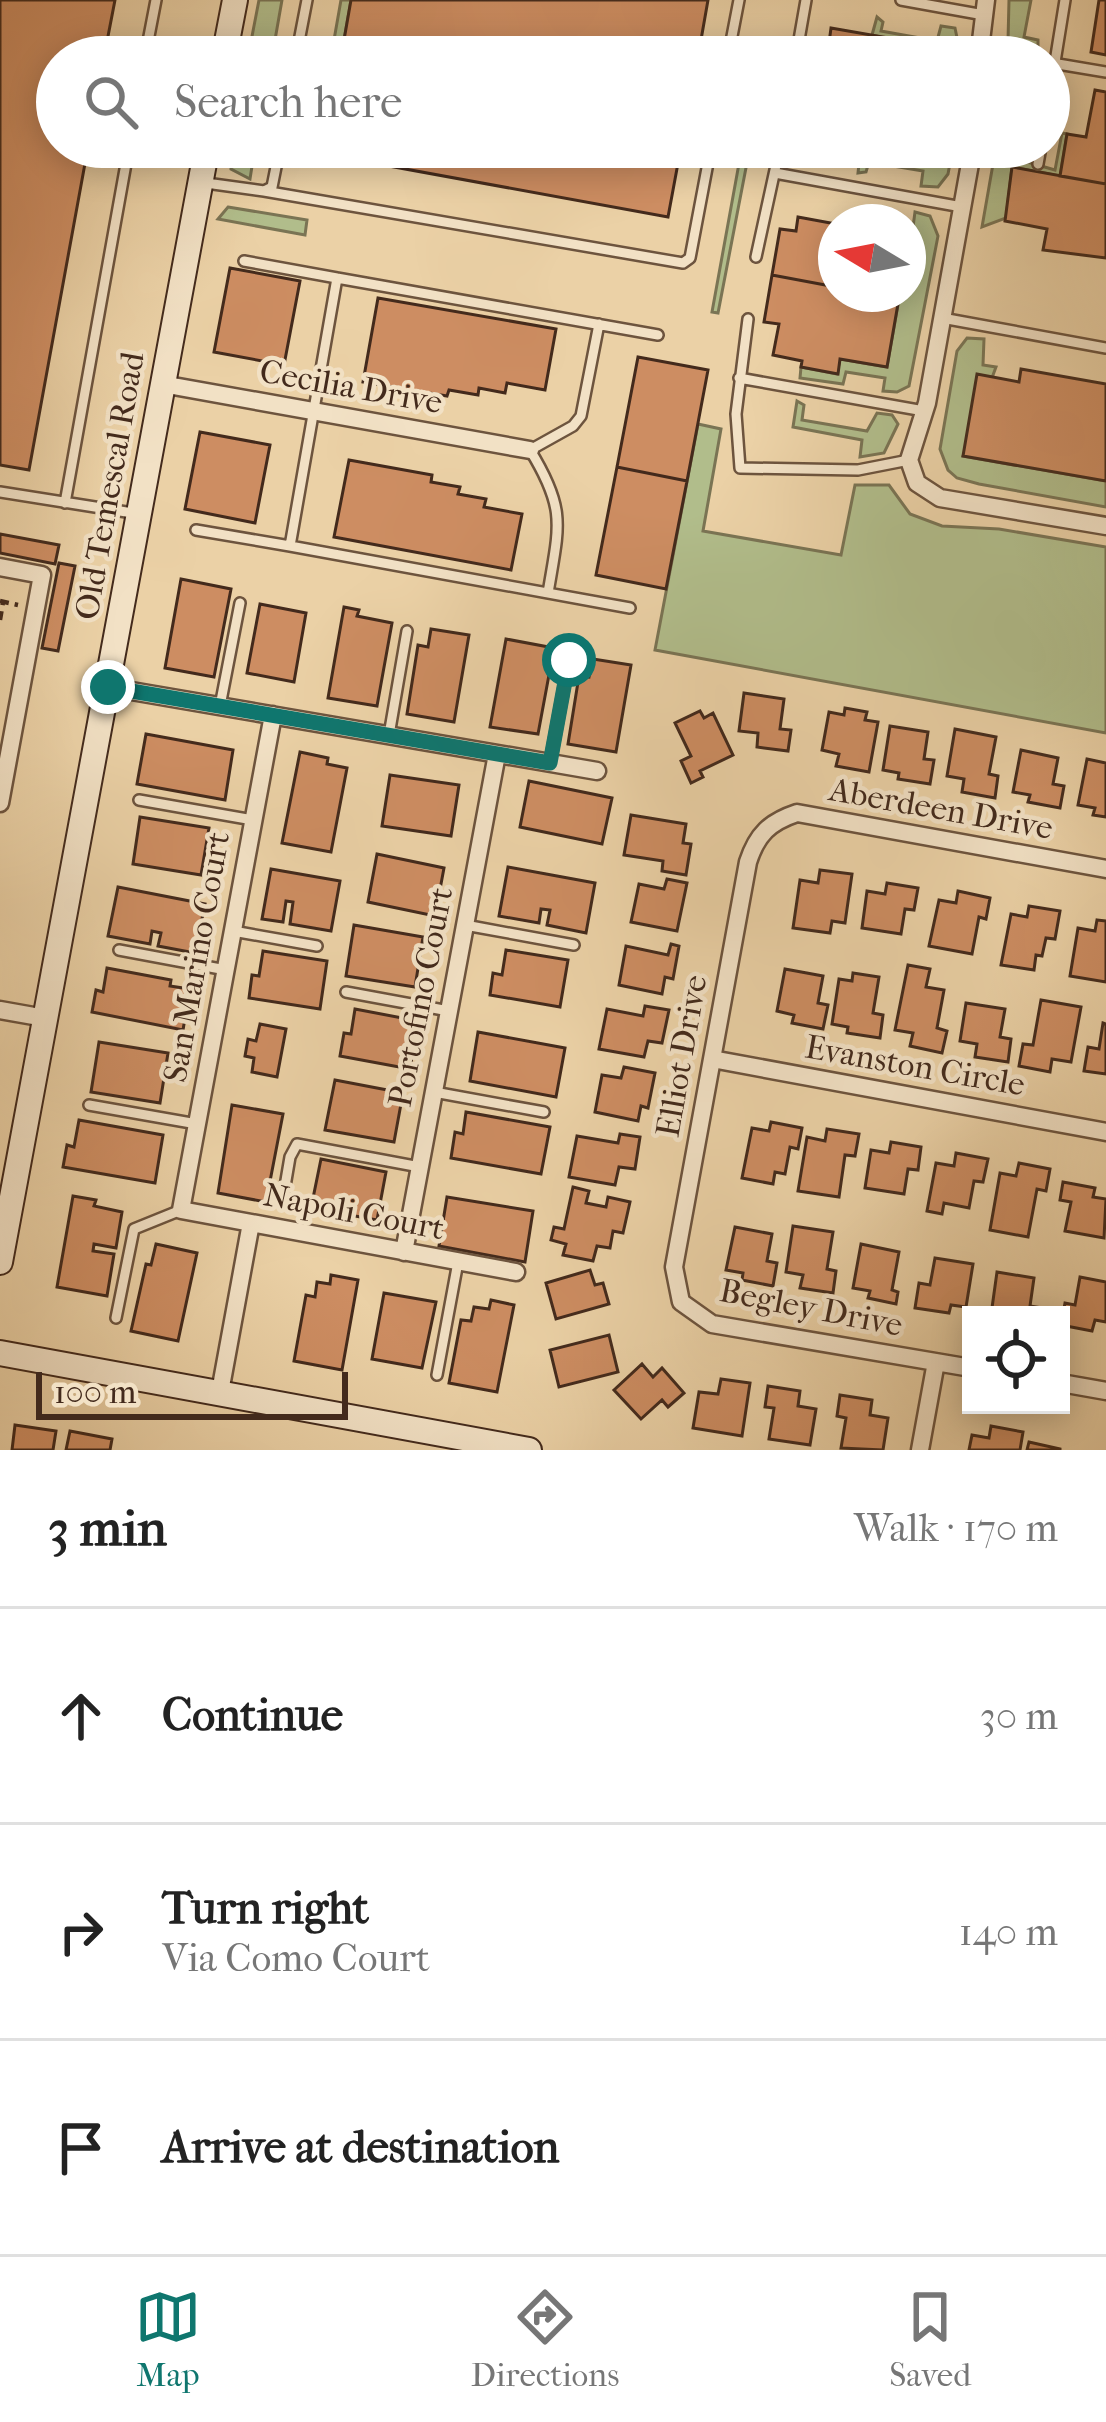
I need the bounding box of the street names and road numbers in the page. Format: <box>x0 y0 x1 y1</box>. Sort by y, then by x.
street label: Old Temescal Road <box>67 348 153 623</box>
street label: Cecilia Drive <box>257 352 445 422</box>
street label: Aberdeen Drive <box>824 770 1056 848</box>
street label: San Marino Court <box>156 828 238 1085</box>
street label: Portofino Court <box>381 884 461 1110</box>
street label: Elliot Drive <box>649 972 715 1140</box>
street label: Evanston Circle <box>802 1027 1028 1105</box>
street label: Napoli Court <box>260 1175 448 1249</box>
street label: Begley Drive <box>716 1271 906 1345</box>

